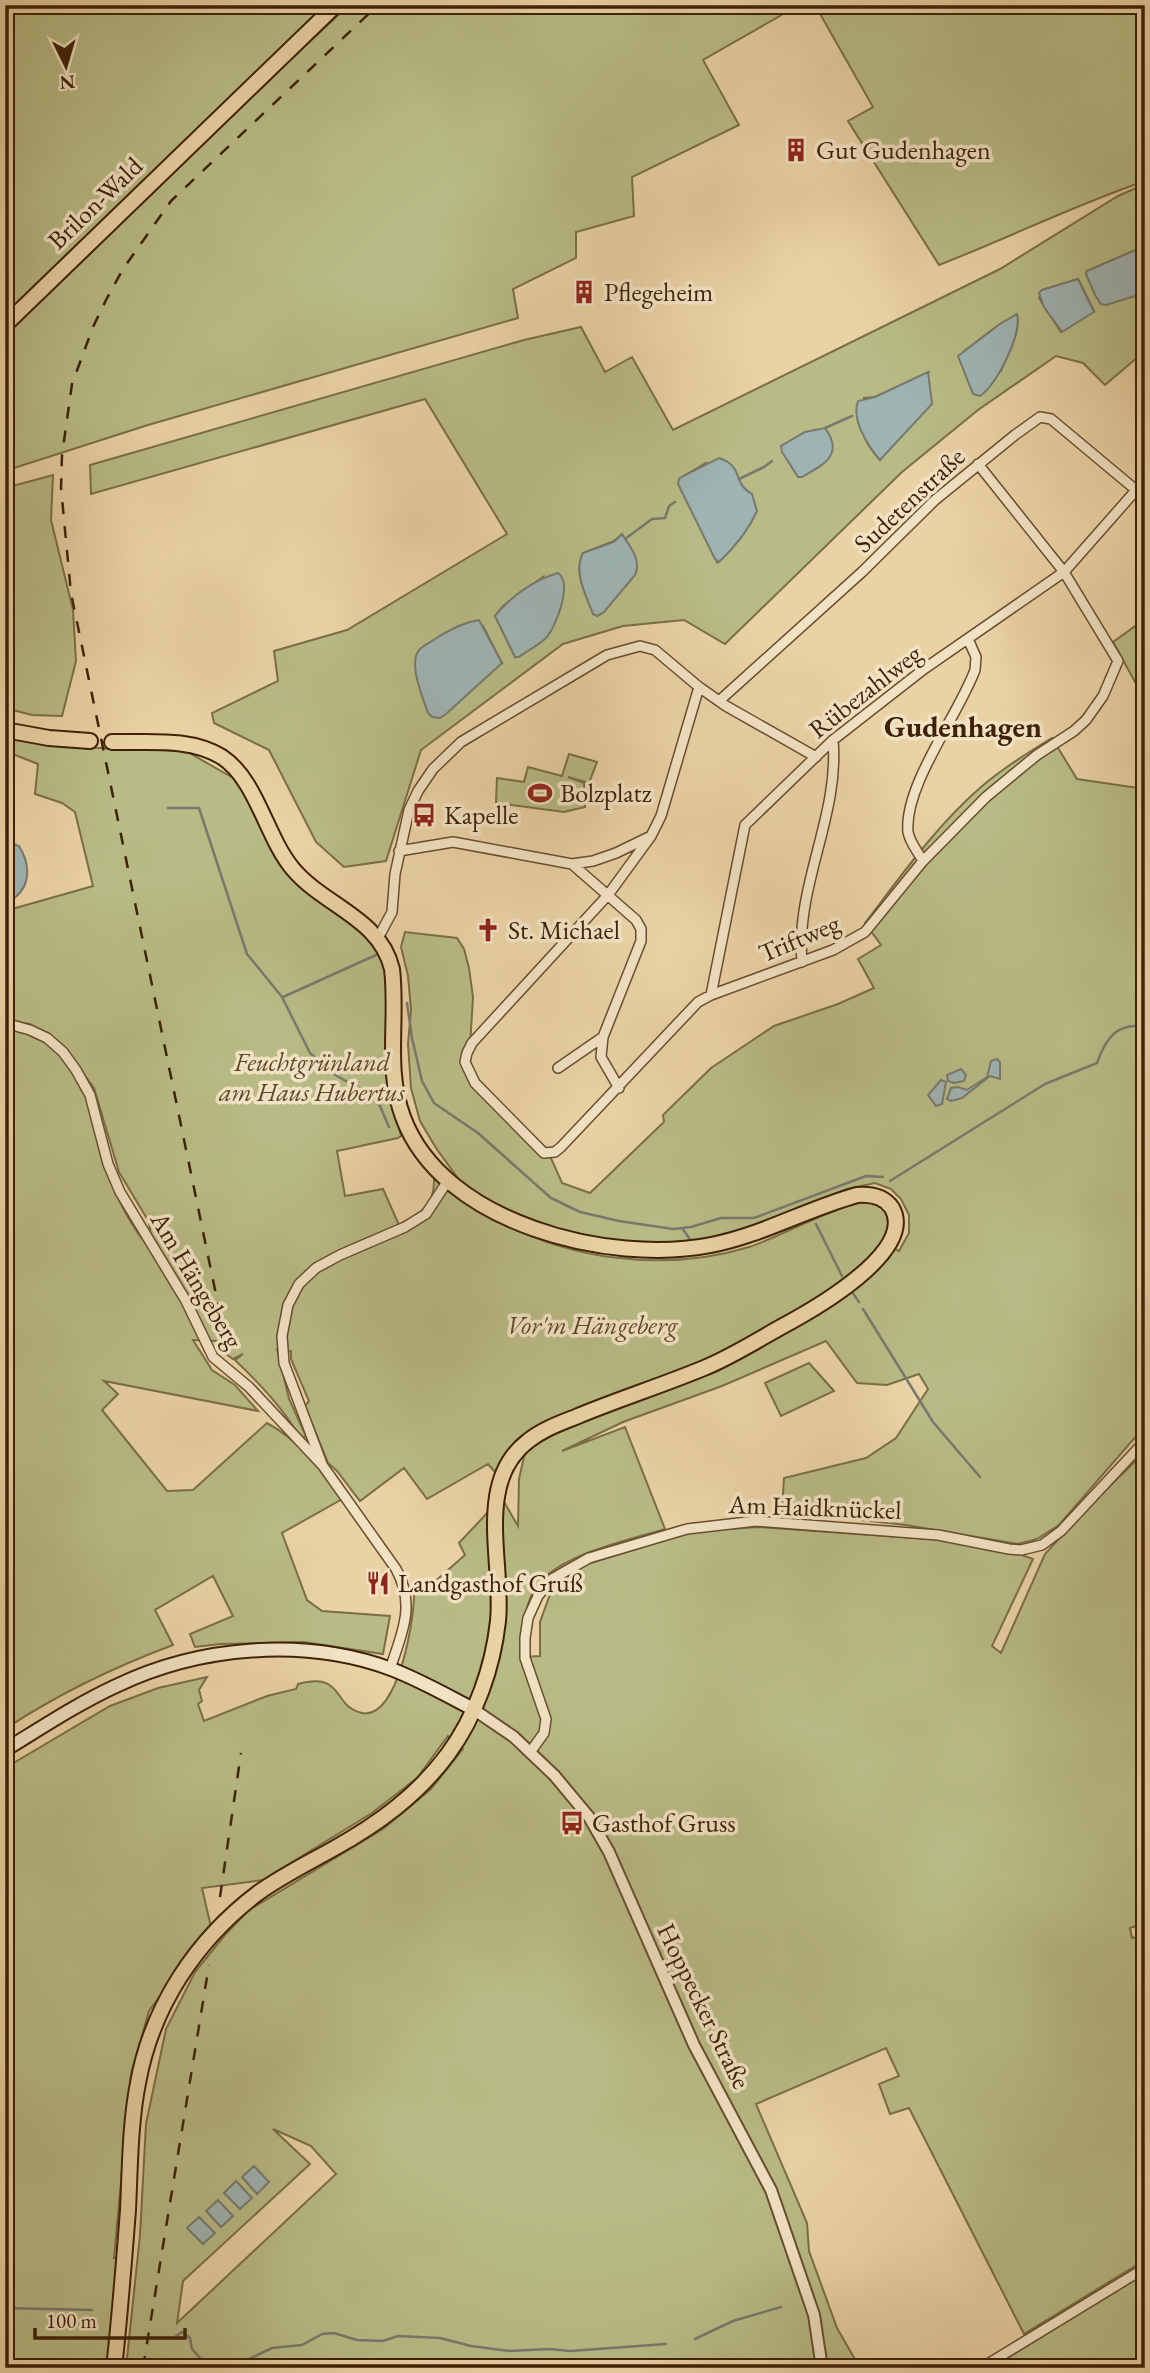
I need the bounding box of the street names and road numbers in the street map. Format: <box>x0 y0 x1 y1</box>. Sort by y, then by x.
street label: Brilon-Wald <box>40 149 150 257</box>
street label: Sudetenstraße <box>846 440 972 560</box>
street label: Rübezahlweg <box>802 636 929 746</box>
street label: Triftweg <box>753 905 845 970</box>
street label: Am Hängeberg <box>142 1205 251 1355</box>
street label: Am Haidknückel <box>727 1487 902 1527</box>
street label: Hoppecker Straße <box>649 1918 759 2094</box>

